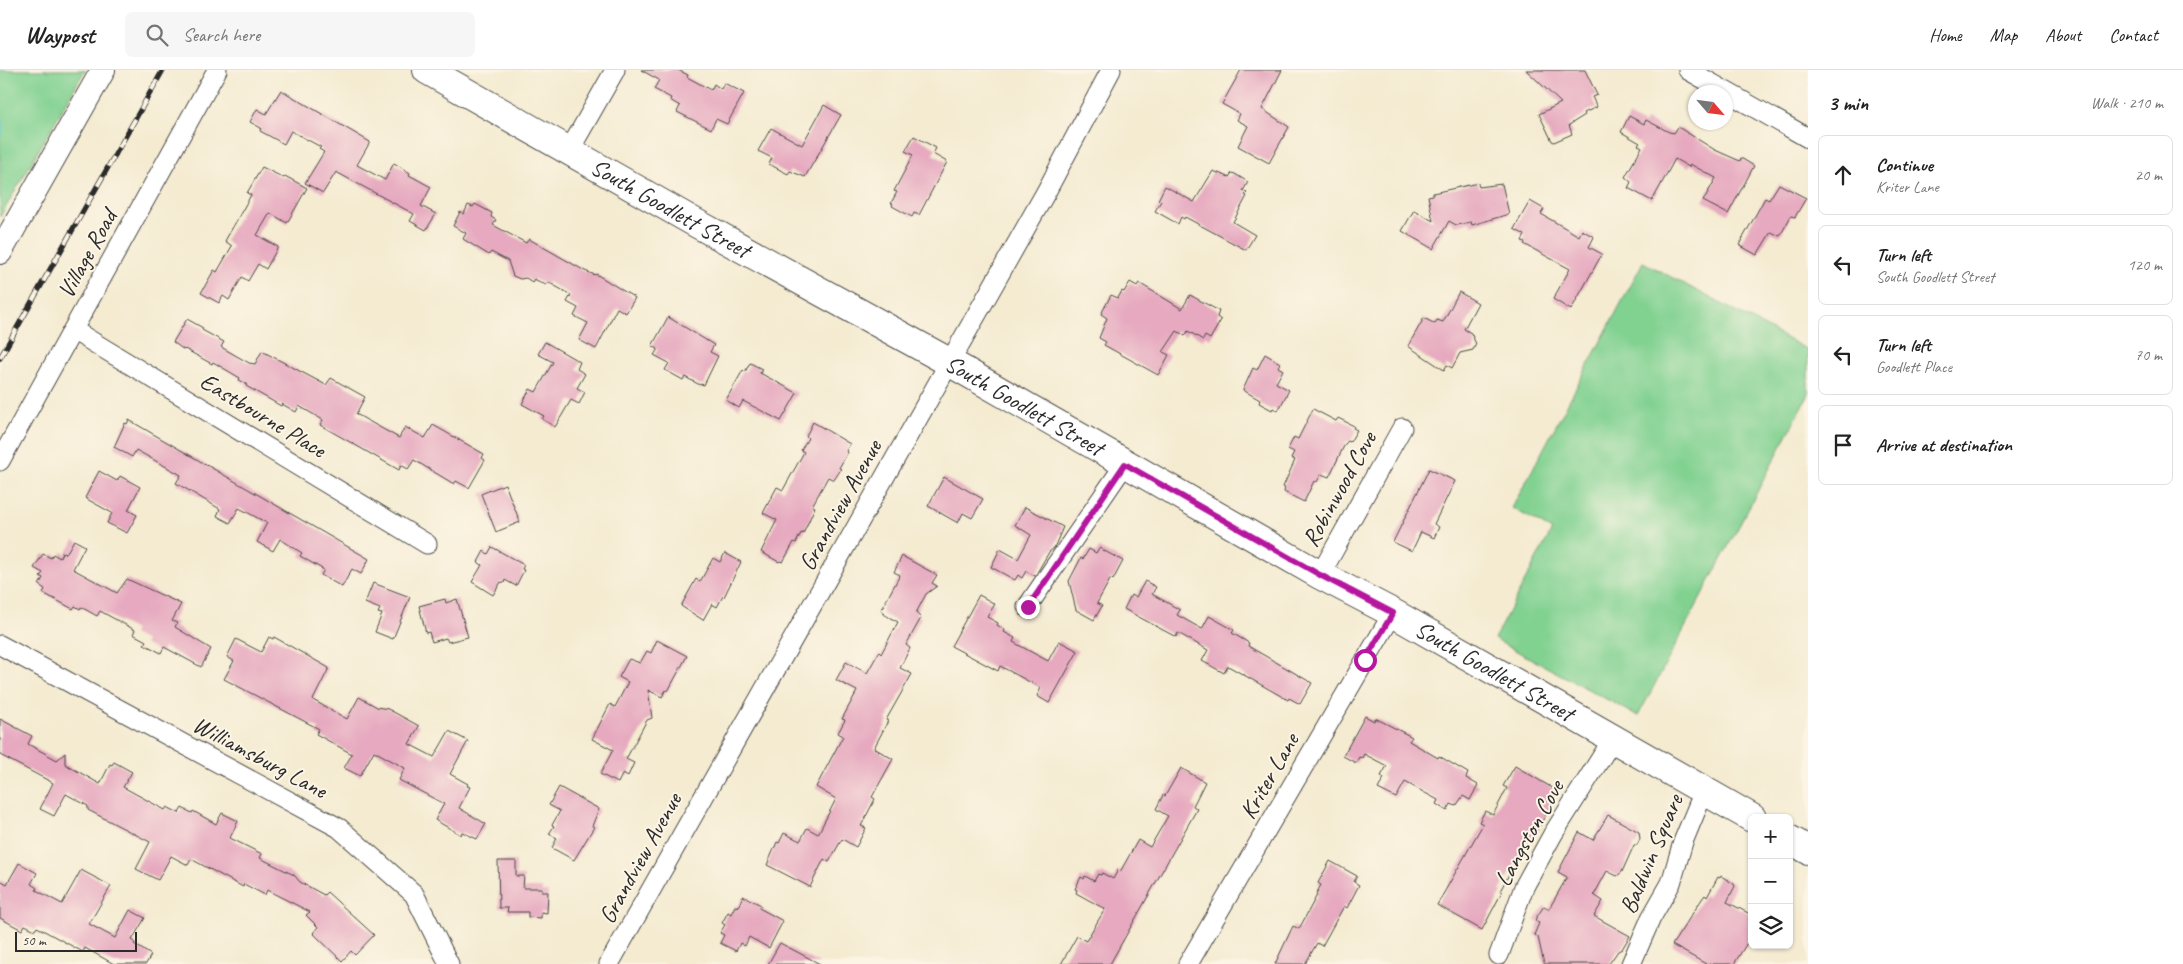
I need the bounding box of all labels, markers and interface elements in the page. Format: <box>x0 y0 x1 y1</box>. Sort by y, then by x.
search box <box>125 12 475 57</box>
text: Waypost <box>25 20 95 50</box>
icon: search <box>143 21 171 49</box>
text: Search here <box>183 23 260 47</box>
text: Home <box>1929 24 1962 46</box>
text: Map <box>1990 24 2017 46</box>
text: About <box>2045 24 2081 46</box>
text: Contact <box>2109 24 2158 46</box>
north arrow <box>1688 85 1733 130</box>
text: 3 min <box>1828 90 1868 116</box>
text: Walk · 210 m <box>2091 93 2163 113</box>
street label: South Goodlett Street <box>586 152 758 266</box>
text: Continue <box>1876 153 1933 177</box>
icon: ahead <box>1829 161 1857 189</box>
text: 20 m <box>2135 165 2162 185</box>
text: Kriter Lane <box>1876 177 1939 197</box>
street label: Village Road <box>51 202 125 303</box>
text: Turn left <box>1876 243 1931 267</box>
icon: left <box>1829 251 1857 279</box>
text: 120 m <box>2128 255 2162 275</box>
text: South Goodlett Street <box>1876 267 1994 287</box>
text: Turn left <box>1876 333 1931 357</box>
icon: left <box>1829 341 1857 369</box>
text: 70 m <box>2135 345 2162 365</box>
street label: South Goodlett Street <box>940 348 1112 464</box>
text: Goodlett Place <box>1876 357 1952 377</box>
street label: Eastbourne Place <box>195 366 333 465</box>
street label: Robinwood Cove <box>1295 424 1384 552</box>
icon: arrive <box>1829 431 1857 459</box>
street label: Grandview Avenue <box>792 433 889 576</box>
text: Arrive at destination <box>1876 433 2012 457</box>
route end <box>1017 596 1040 619</box>
street label: South Goodlett Street <box>1410 614 1582 730</box>
route start <box>1354 649 1377 672</box>
street label: Williamsburg Lane <box>188 709 334 806</box>
street label: Kriter Lane <box>1232 726 1307 824</box>
street label: Langston Cove <box>1488 773 1571 891</box>
street label: Grandview Avenue <box>592 786 689 929</box>
street label: Baldwin Square <box>1612 788 1690 918</box>
map controls <box>1748 814 1793 949</box>
button: + <box>1748 814 1793 859</box>
button: − <box>1748 859 1793 904</box>
button: layers <box>1748 904 1793 949</box>
scale bar <box>15 929 138 952</box>
text: 50 m <box>22 932 46 949</box>

